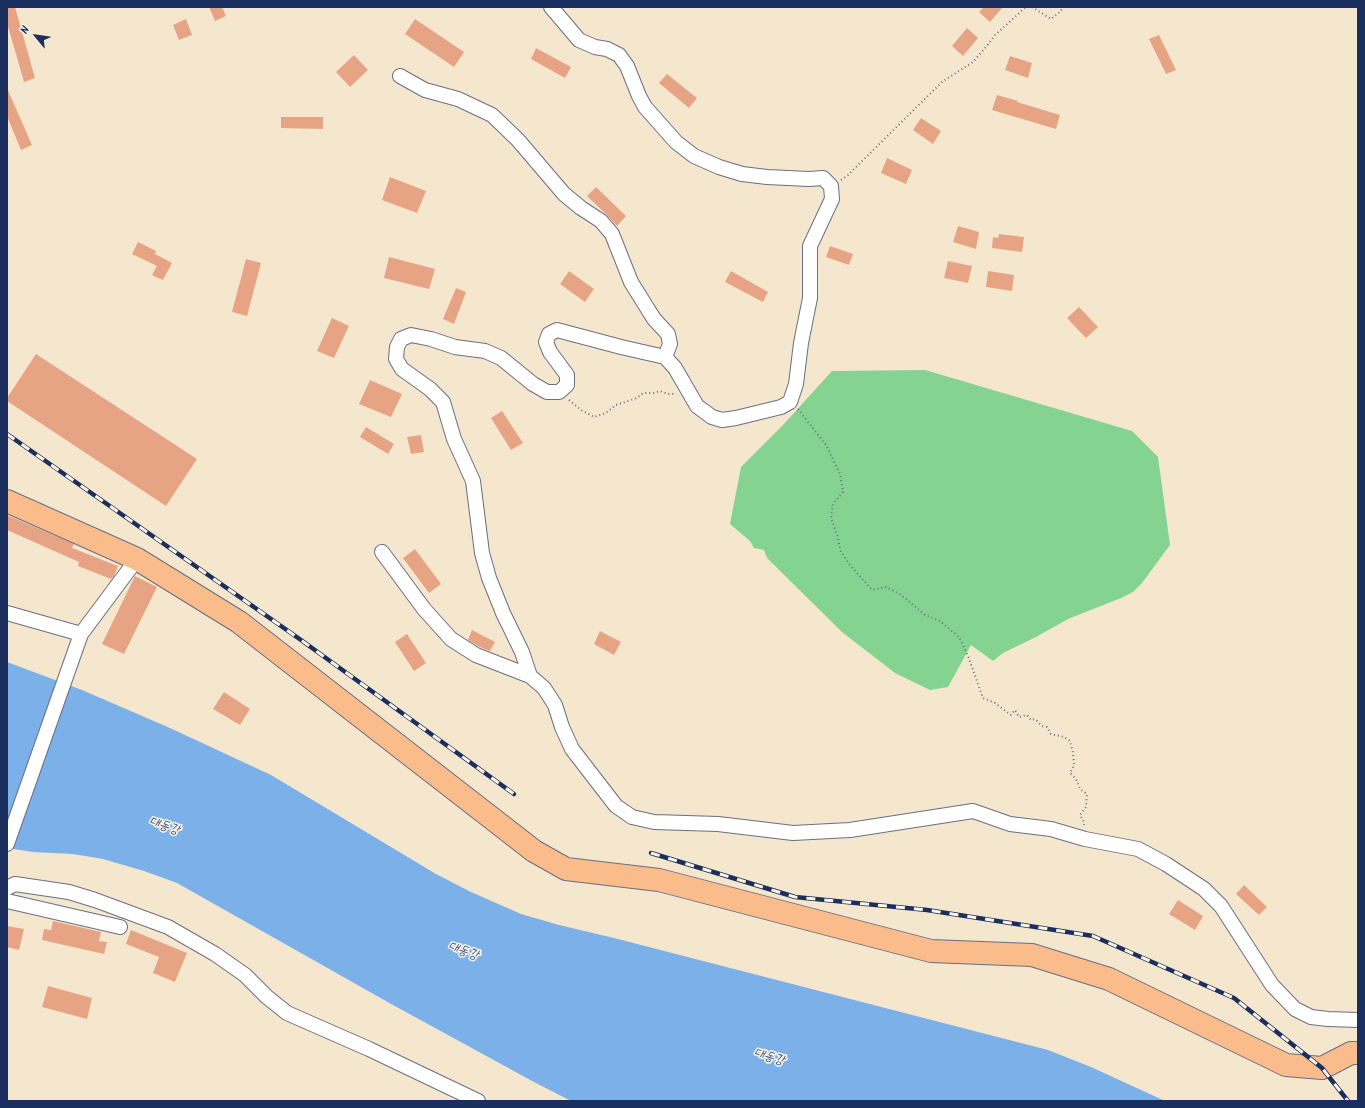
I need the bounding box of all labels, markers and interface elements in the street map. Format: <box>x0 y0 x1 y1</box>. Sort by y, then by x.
north arrow <box>16 16 56 56</box>
text: N <box>16 23 35 38</box>
water label: 대동강 <box>147 815 181 839</box>
water label: 대동강 <box>446 939 480 965</box>
water label: 대동강 <box>752 1046 786 1070</box>

